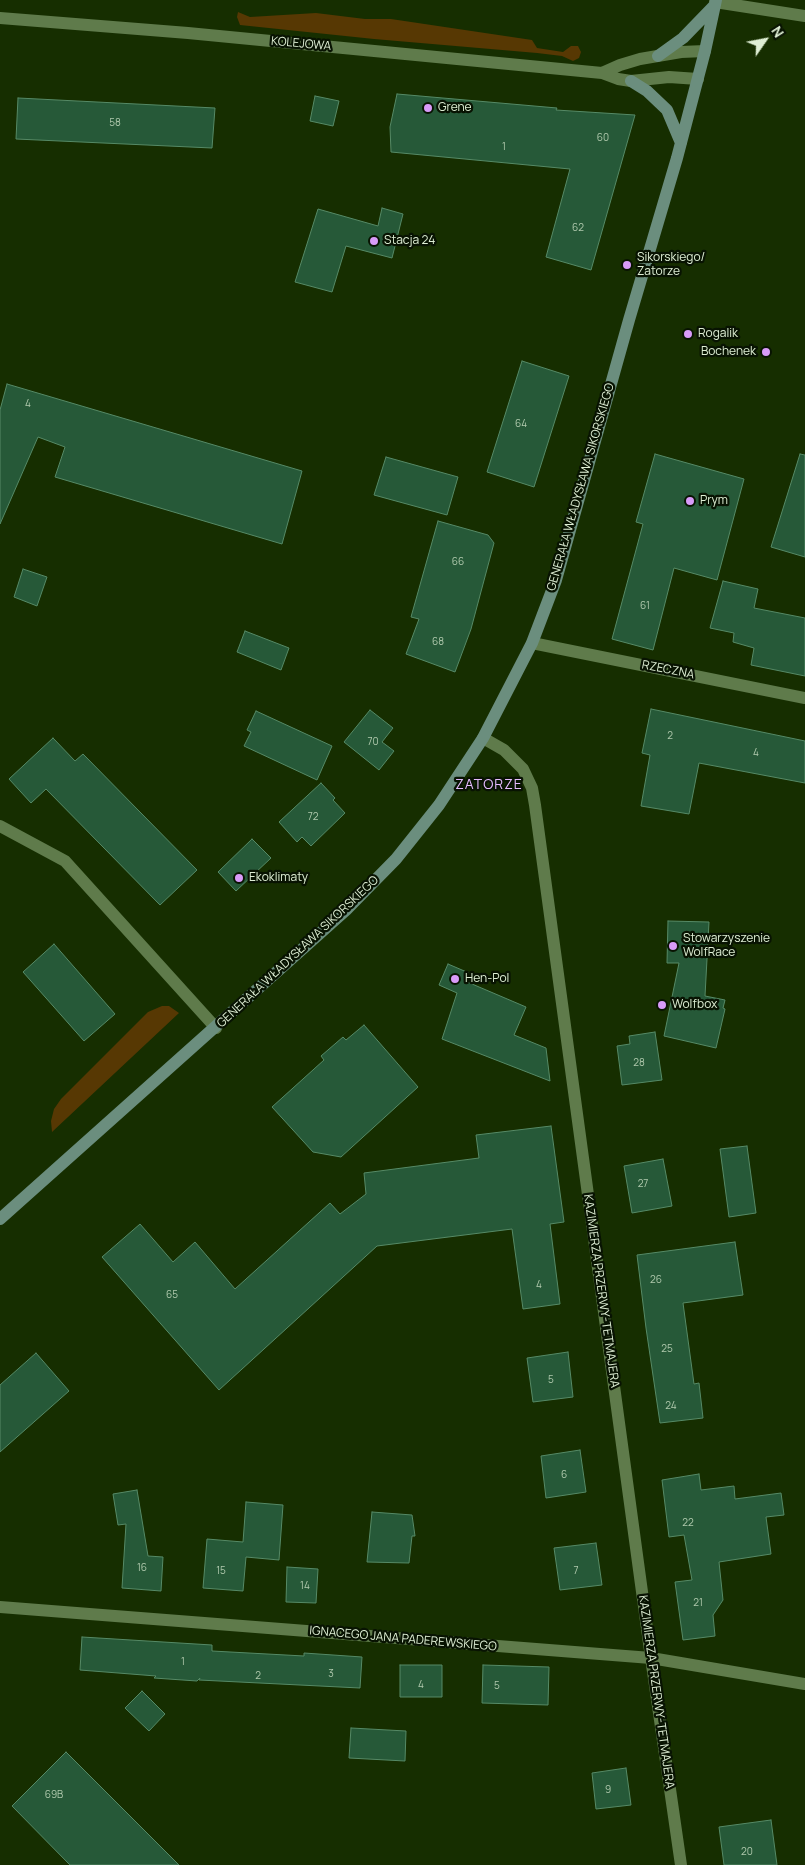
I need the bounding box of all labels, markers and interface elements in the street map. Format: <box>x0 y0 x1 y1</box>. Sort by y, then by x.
north arrow <box>740 15 790 65</box>
text: N <box>767 22 789 41</box>
street label: KOLEJOWA <box>270 34 332 54</box>
place label: Grene <box>438 101 472 115</box>
marker: Grene <box>422 102 434 114</box>
house number: 58 <box>109 117 121 129</box>
house number: 60 <box>597 132 609 144</box>
house number: 1 <box>502 141 506 153</box>
house number: 62 <box>572 222 584 234</box>
place label: Stacja 24 <box>384 234 435 248</box>
marker: Stacja 24 <box>368 235 380 247</box>
place label: Sikorskiego/ Zatorze <box>637 251 705 279</box>
marker: Sikorskiego/ Zatorze <box>621 259 633 271</box>
place label: Rogalik <box>698 327 738 341</box>
marker: Rogalik <box>682 328 694 340</box>
place label: Bochenek <box>701 345 756 359</box>
marker: Bochenek <box>760 346 772 358</box>
street label: GENERAŁA WŁADYSŁAWA SIKORSKIEGO <box>544 381 618 593</box>
house number: 4 <box>25 398 31 410</box>
house number: 64 <box>515 418 527 430</box>
place label: Prym <box>700 494 728 508</box>
marker: Prym <box>684 495 696 507</box>
house number: 66 <box>452 556 464 568</box>
house number: 61 <box>640 600 650 612</box>
house number: 68 <box>432 636 444 648</box>
street label: RZECZNA <box>640 658 696 682</box>
house number: 2 <box>667 730 673 742</box>
house number: 70 <box>367 736 379 748</box>
house number: 4 <box>753 747 759 759</box>
district label: ZATORZE <box>454 777 524 793</box>
house number: 72 <box>308 811 318 823</box>
place label: Ekoklimaty <box>249 871 308 885</box>
marker: Ekoklimaty <box>233 872 245 884</box>
street label: GENERAŁA WŁADYSŁAWA SIKORSKIEGO <box>214 873 382 1031</box>
place label: Stowarzyszenie WolfRace <box>683 932 770 960</box>
marker: Stowarzyszenie WolfRace <box>667 940 679 952</box>
place label: Hen-Pol <box>465 972 509 986</box>
marker: Hen-Pol <box>449 973 461 985</box>
place label: Wolfbox <box>672 998 717 1012</box>
marker: Wolfbox <box>656 999 668 1011</box>
house number: 28 <box>633 1057 645 1069</box>
house number: 27 <box>638 1178 648 1190</box>
street label: KAZIMIERZA PRZERWY-TETMAJERA <box>580 1193 622 1389</box>
house number: 26 <box>650 1274 662 1286</box>
house number: 4 <box>536 1279 542 1291</box>
house number: 65 <box>166 1289 178 1301</box>
house number: 25 <box>661 1343 673 1355</box>
house number: 5 <box>548 1374 554 1386</box>
house number: 24 <box>665 1400 677 1412</box>
house number: 6 <box>561 1469 567 1481</box>
house number: 22 <box>682 1517 694 1529</box>
house number: 16 <box>137 1562 147 1574</box>
house number: 15 <box>216 1565 226 1577</box>
house number: 7 <box>573 1565 579 1577</box>
house number: 14 <box>300 1580 310 1592</box>
street label: KAZIMIERZA PRZERWY-TETMAJERA <box>635 1594 677 1790</box>
house number: 21 <box>693 1597 703 1609</box>
street label: IGNACEGO JANA PADEREWSKIEGO <box>309 1624 497 1654</box>
house number: 1 <box>181 1656 185 1668</box>
house number: 3 <box>328 1668 334 1680</box>
house number: 2 <box>255 1670 261 1682</box>
house number: 4 <box>418 1679 424 1691</box>
house number: 5 <box>494 1680 500 1692</box>
house number: 9 <box>605 1784 611 1796</box>
house number: 69B <box>45 1789 63 1801</box>
house number: 20 <box>741 1846 753 1858</box>

